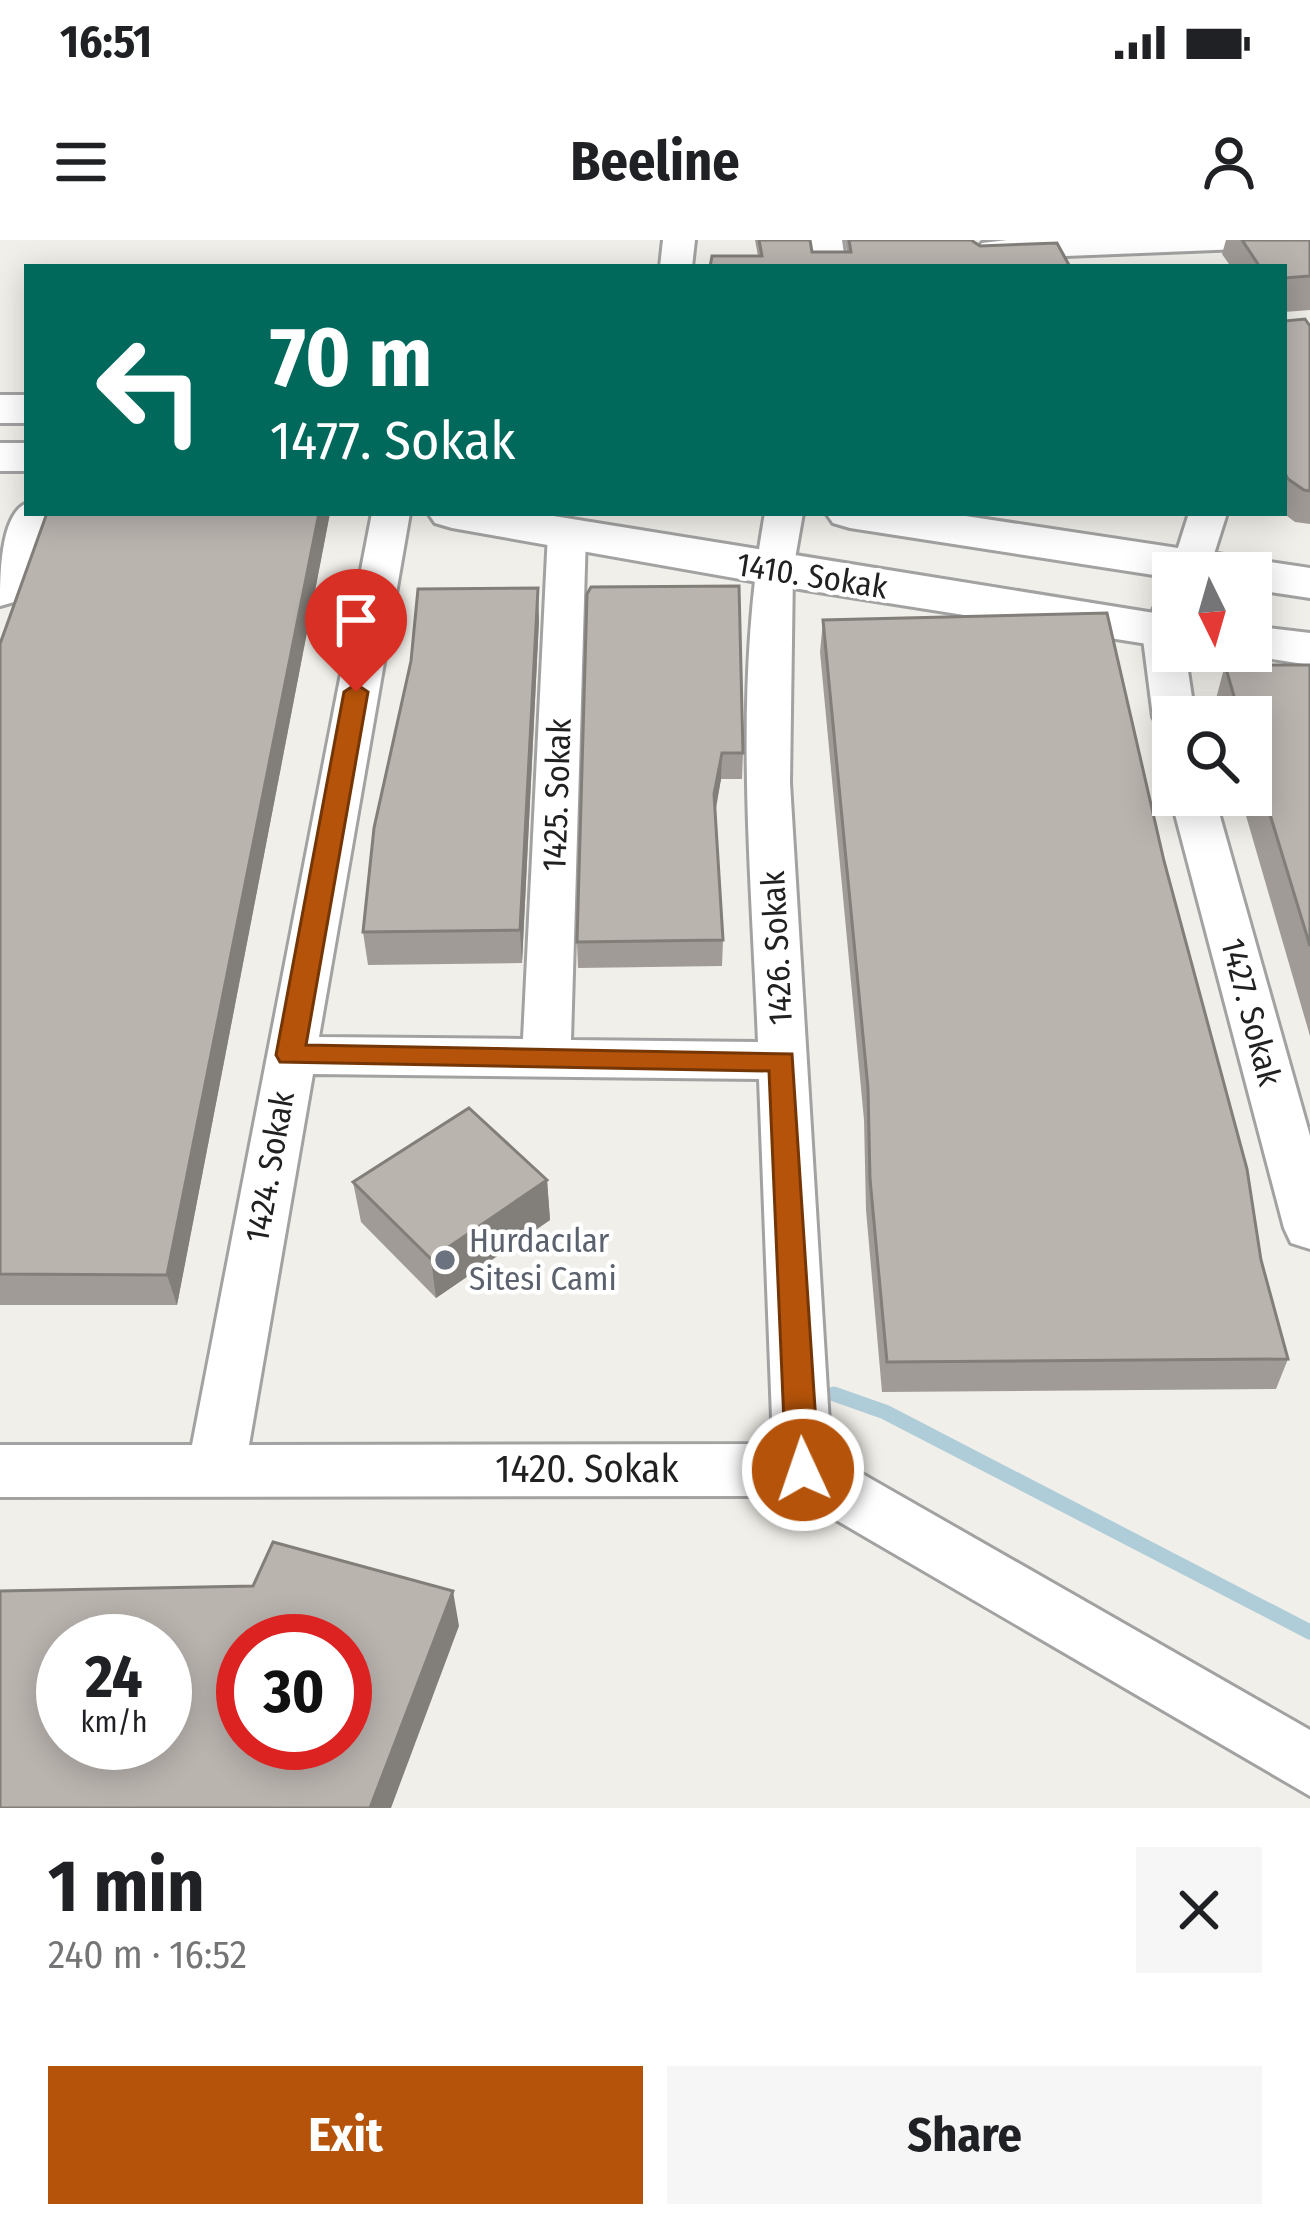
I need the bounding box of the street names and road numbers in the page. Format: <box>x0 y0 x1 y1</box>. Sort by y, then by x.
street label: 1410. Sokak <box>734 544 891 608</box>
street label: 1425. Sokak <box>534 717 580 872</box>
street label: 1426. Sokak <box>753 869 801 1026</box>
street label: 1427. Sokak <box>1212 934 1290 1091</box>
street label: 1424. Sokak <box>237 1087 303 1246</box>
street label: 1420. Sokak <box>495 1446 679 1492</box>

